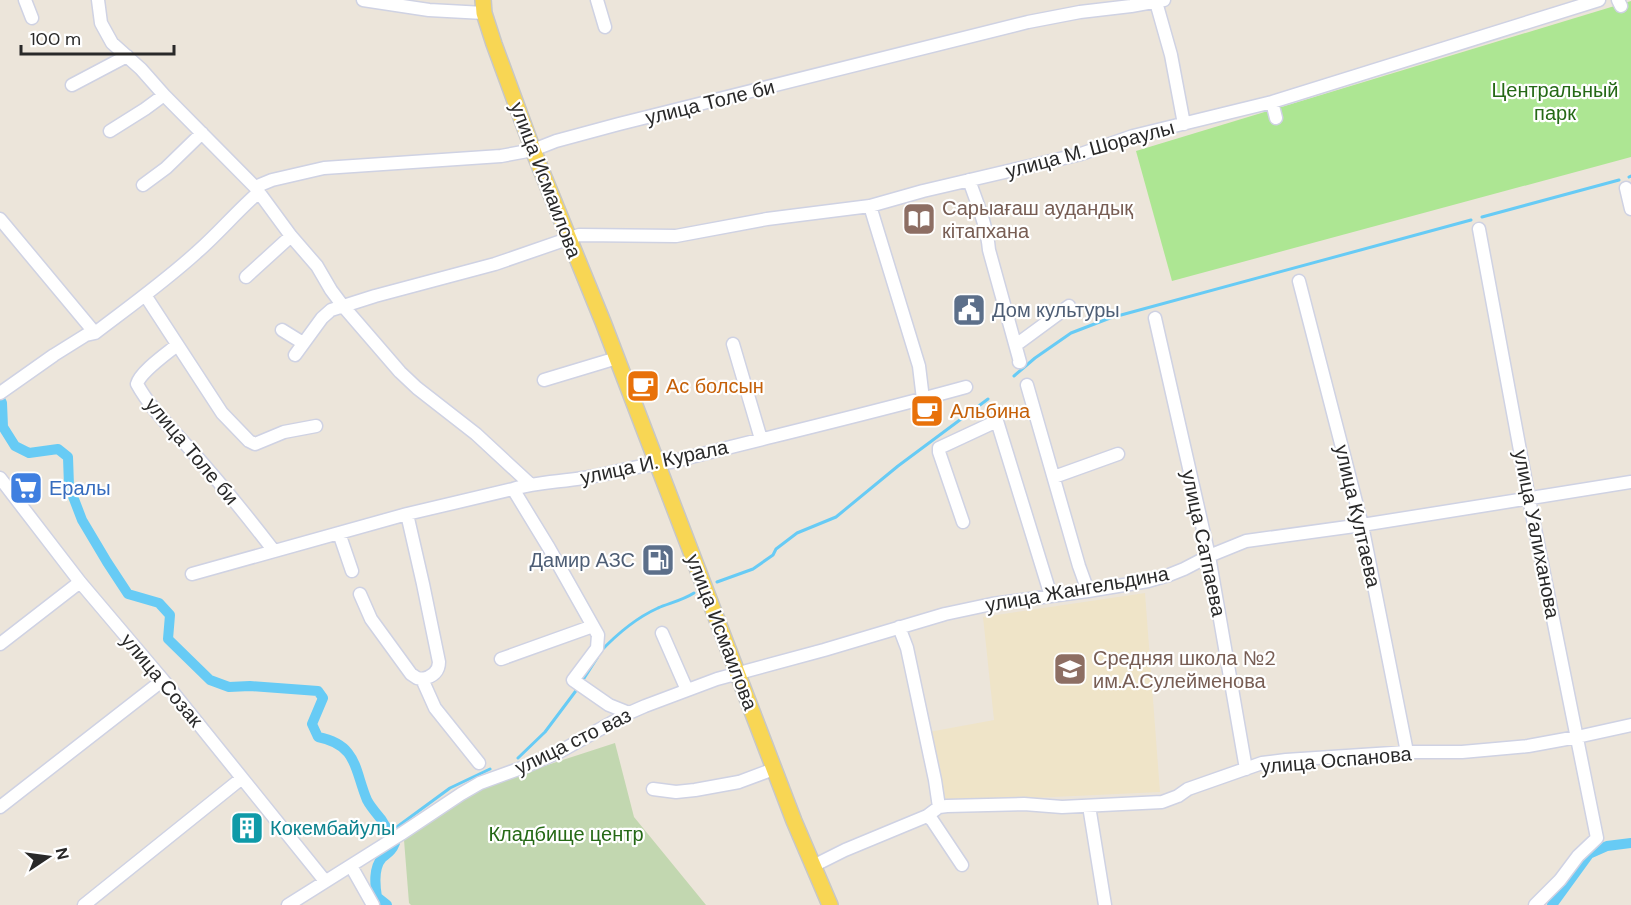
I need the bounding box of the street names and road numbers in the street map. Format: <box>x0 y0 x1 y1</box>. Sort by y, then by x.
street label: улица Толе би <box>643 73 777 131</box>
street label: улица Исмаилова <box>504 98 588 263</box>
street label: улица М. Шораулы <box>1003 114 1177 184</box>
street label: улица Толе би <box>139 392 245 510</box>
street label: улица И. Курала <box>578 433 731 490</box>
street label: улица Култаева <box>1329 442 1387 591</box>
street label: улица Уалиханова <box>1508 447 1566 622</box>
street label: улица Сатпаева <box>1176 467 1232 620</box>
street label: улица Исмаилова <box>680 550 764 715</box>
street label: улица Жангельдина <box>983 560 1171 618</box>
street label: улица Созак <box>115 628 209 732</box>
street label: улица сто ваз <box>511 702 635 780</box>
street label: улица Оспанова <box>1259 740 1413 780</box>

